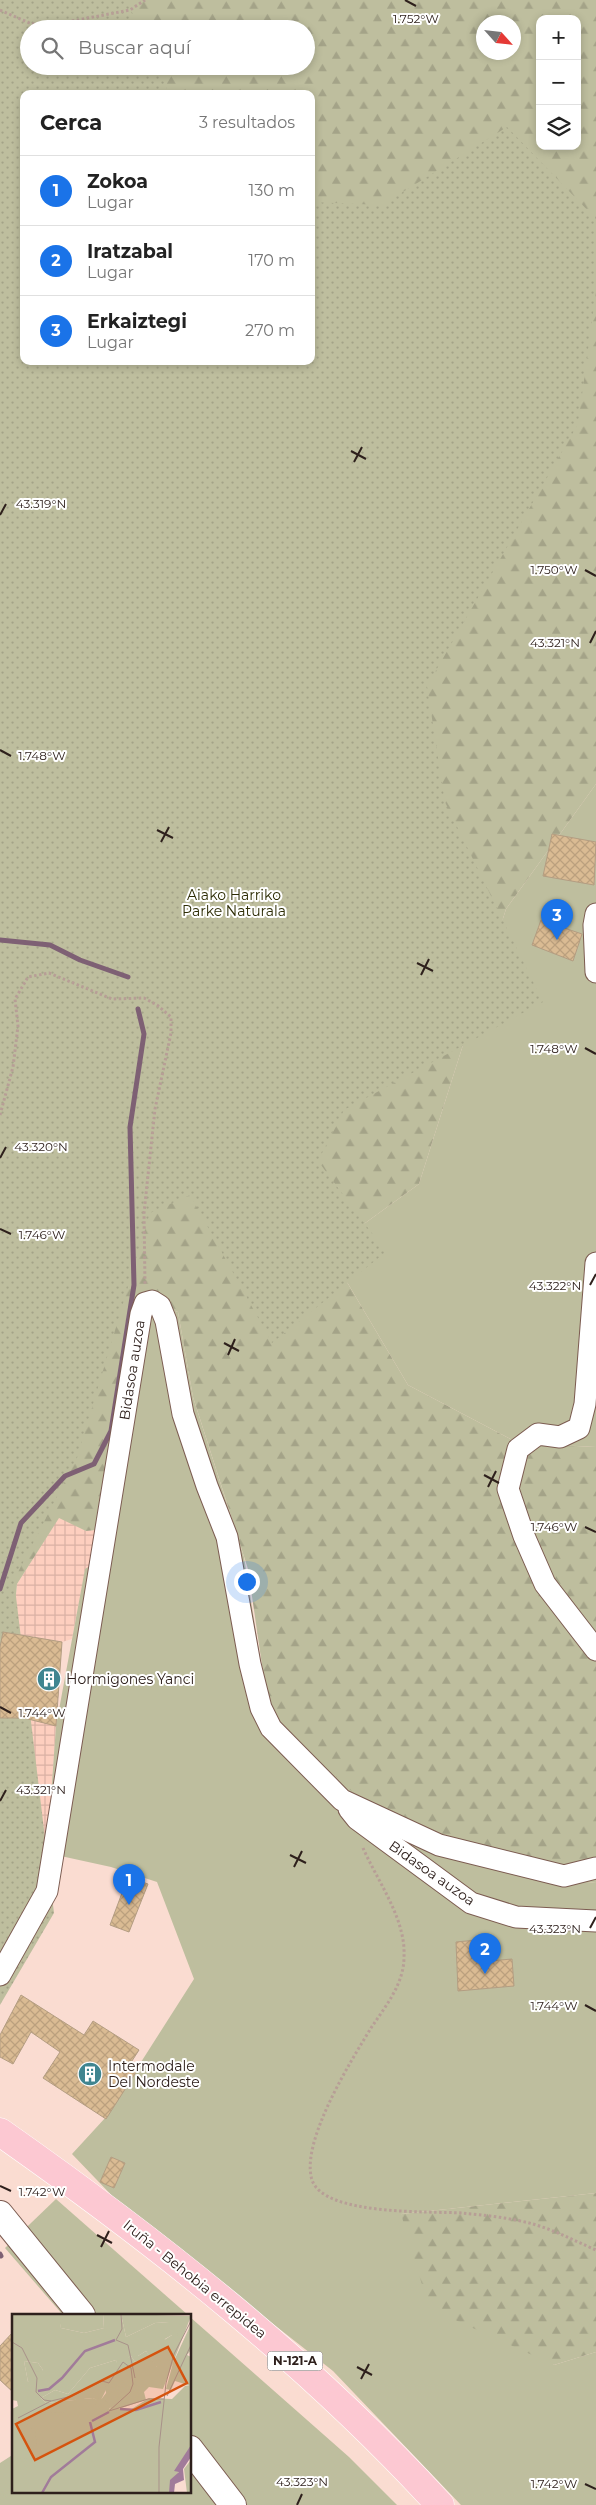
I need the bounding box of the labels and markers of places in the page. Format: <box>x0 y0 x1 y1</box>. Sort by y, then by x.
pin: 3 <box>541 899 573 940</box>
building icon: Hormigones Yanci <box>36 1666 62 1692</box>
place label: Hormigones Yanci <box>66 1670 194 1688</box>
pin: 1 <box>113 1864 145 1905</box>
pin: 2 <box>469 1933 501 1974</box>
place label: Intermodale Del Nordeste <box>108 2057 200 2091</box>
building icon: Intermodale Del Nordeste <box>77 2061 103 2087</box>

